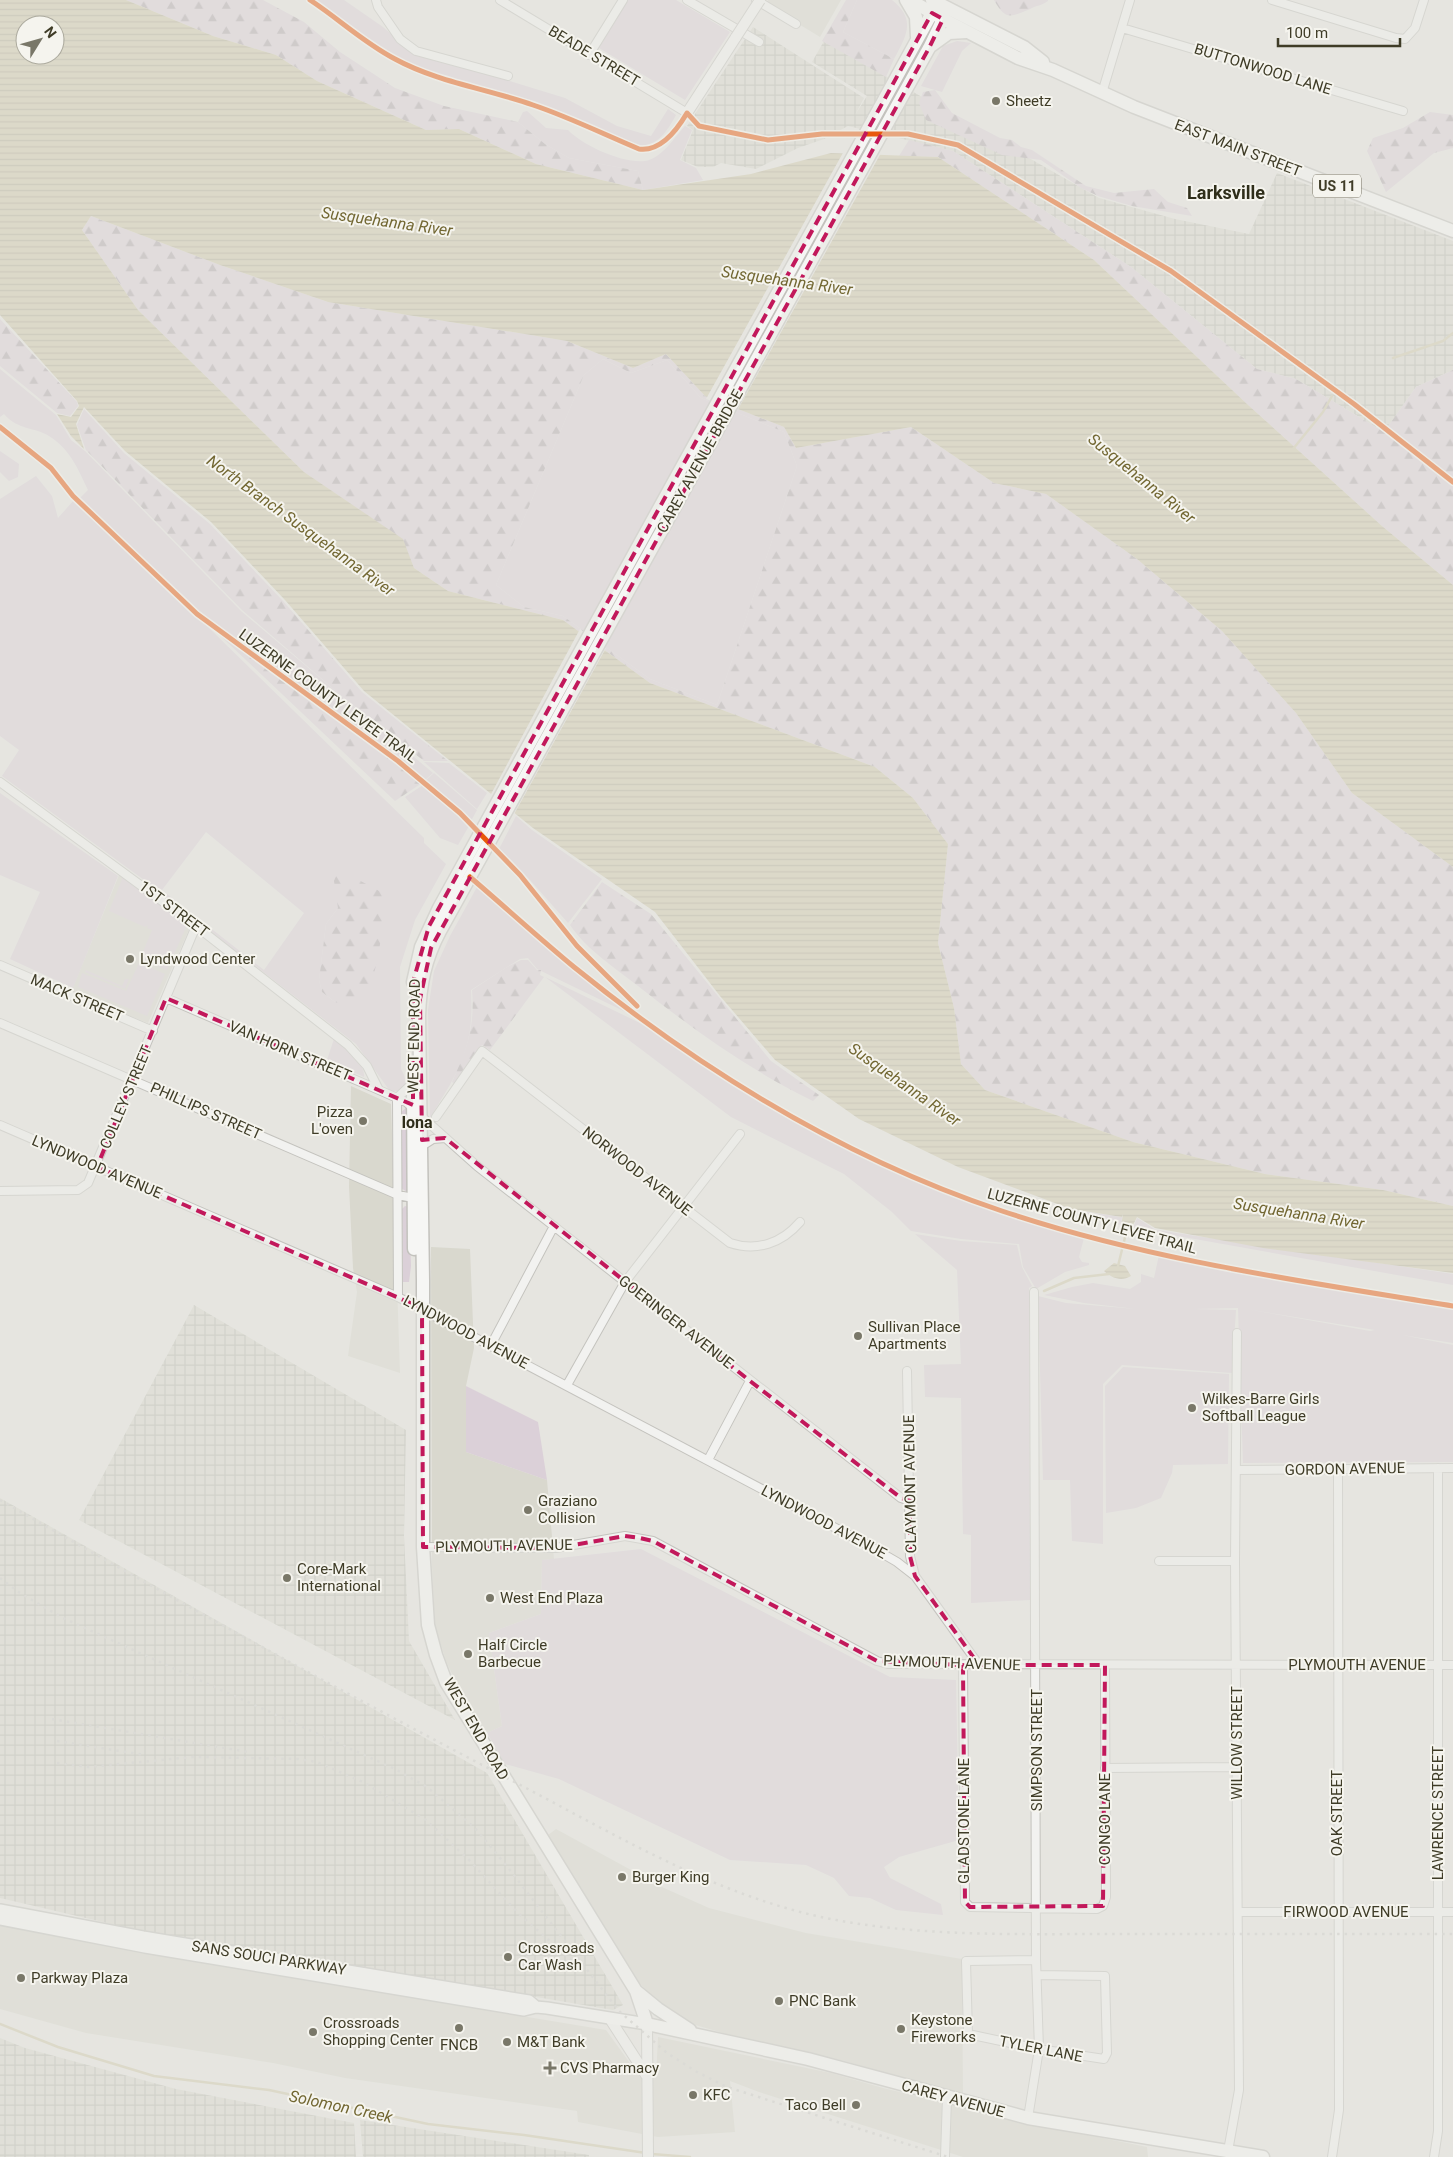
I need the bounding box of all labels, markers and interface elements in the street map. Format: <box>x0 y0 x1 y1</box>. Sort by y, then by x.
north arrow <box>15 15 65 65</box>
scale bar <box>1278 15 1400 47</box>
street label: BEADE STREET <box>545 22 643 90</box>
text: N <box>41 23 60 41</box>
text: 100 m <box>1286 24 1328 42</box>
street label: BUTTONWOOD LANE <box>1192 40 1334 99</box>
place label: Sheetz <box>1006 92 1051 110</box>
marker: Sheetz <box>990 95 1002 107</box>
street label: EAST MAIN STREET <box>1172 116 1304 180</box>
road number: US 11 <box>1313 175 1361 198</box>
district label: Larksville <box>1187 182 1265 203</box>
water label: Susquehanna River <box>320 203 454 240</box>
water label: Susquehanna River <box>720 262 854 299</box>
street label: CAREY AVENUE BRIDGE <box>653 386 747 536</box>
water label: Susquehanna River <box>1084 429 1200 528</box>
water label: North Branch Susquehanna River <box>203 451 399 600</box>
street label: LUZERNE COUNTY LEVEE TRAIL <box>235 625 421 767</box>
street label: 1ST STREET <box>135 877 213 941</box>
place label: Lyndwood Center <box>140 950 255 968</box>
marker: Lyndwood Center <box>124 953 136 965</box>
street label: MACK STREET <box>28 970 126 1026</box>
street label: WEST END ROAD <box>404 978 424 1094</box>
street label: VAN HORN STREET <box>226 1017 354 1085</box>
water label: Susquehanna River <box>845 1039 965 1131</box>
street label: COLLEY STREET <box>96 1042 156 1151</box>
street label: PHILLIPS STREET <box>148 1078 264 1144</box>
place label: Pizza L'oven <box>311 1103 353 1138</box>
district label: Iona <box>401 1113 433 1132</box>
marker: Pizza L'oven <box>357 1115 369 1127</box>
street label: NORWOOD AVENUE <box>579 1123 696 1220</box>
street label: LYNDWOOD AVENUE <box>29 1131 165 1203</box>
street label: LUZERNE COUNTY LEVEE TRAIL <box>985 1184 1199 1258</box>
water label: Susquehanna River <box>1232 1194 1366 1233</box>
street label: GOERINGER AVENUE <box>615 1272 737 1373</box>
street label: LYNDWOOD AVENUE <box>400 1291 532 1373</box>
place label: Sullivan Place Apartments <box>868 1318 961 1353</box>
marker: Sullivan Place Apartments <box>852 1330 864 1342</box>
place label: Wilkes-Barre Girls Softball League <box>1202 1390 1319 1425</box>
marker: Wilkes-Barre Girls Softball League <box>1186 1402 1198 1414</box>
street label: CLAYMONT AVENUE <box>900 1414 920 1553</box>
street label: GORDON AVENUE <box>1285 1459 1406 1479</box>
street label: LYNDWOOD AVENUE <box>758 1481 890 1563</box>
place label: Graziano Collision <box>538 1492 597 1527</box>
marker: Graziano Collision <box>522 1504 534 1516</box>
street label: PLYMOUTH AVENUE <box>435 1536 573 1556</box>
place label: Core-Mark International <box>297 1560 381 1595</box>
marker: Core-Mark International <box>281 1572 293 1584</box>
place label: West End Plaza <box>500 1589 603 1607</box>
marker: West End Plaza <box>484 1592 496 1604</box>
place label: Half Circle Barbecue <box>478 1636 547 1671</box>
marker: Half Circle Barbecue <box>462 1648 474 1660</box>
street label: PLYMOUTH AVENUE <box>883 1652 1021 1674</box>
street label: PLYMOUTH AVENUE <box>1288 1656 1426 1674</box>
street label: WEST END ROAD <box>439 1675 513 1783</box>
street label: WILLOW STREET <box>1228 1686 1246 1800</box>
street label: SIMPSON STREET <box>1028 1689 1046 1811</box>
street label: LAWRENCE STREET <box>1429 1746 1447 1880</box>
street label: GLADSTONE LANE <box>955 1757 973 1884</box>
street label: OAK STREET <box>1328 1770 1346 1856</box>
street label: CONGO LANE <box>1096 1772 1114 1865</box>
place label: Burger King <box>632 1868 710 1886</box>
marker: Burger King <box>616 1871 628 1883</box>
street label: FIRWOOD AVENUE <box>1283 1903 1409 1921</box>
street label: SANS SOUCI PARKWAY <box>190 1937 348 1979</box>
place label: Crossroads Car Wash <box>518 1939 595 1974</box>
marker: Crossroads Car Wash <box>502 1951 514 1963</box>
place label: Parkway Plaza <box>31 1969 128 1987</box>
marker: Parkway Plaza <box>15 1972 27 1984</box>
place label: PNC Bank <box>789 1992 856 2010</box>
marker: PNC Bank <box>773 1995 785 2007</box>
place label: Keystone Fireworks <box>911 2011 976 2046</box>
place label: Crossroads Shopping Center <box>323 2014 434 2049</box>
marker: FNCB <box>453 2022 465 2034</box>
marker: Keystone Fireworks <box>895 2023 907 2035</box>
marker: Crossroads Shopping Center <box>307 2026 319 2038</box>
street label: TYLER LANE <box>998 2032 1085 2066</box>
place label: M&T Bank <box>517 2033 586 2051</box>
place label: FNCB <box>440 2036 478 2054</box>
marker: M&T Bank <box>501 2036 513 2048</box>
place label: CVS Pharmacy <box>560 2059 659 2077</box>
marker: CVS Pharmacy <box>544 2062 556 2074</box>
street label: CAREY AVENUE <box>899 2077 1007 2122</box>
water label: Solomon Creek <box>287 2086 395 2127</box>
place label: KFC <box>703 2086 731 2104</box>
marker: KFC <box>687 2089 699 2101</box>
place label: Taco Bell <box>785 2096 846 2114</box>
marker: Taco Bell <box>850 2099 862 2111</box>

